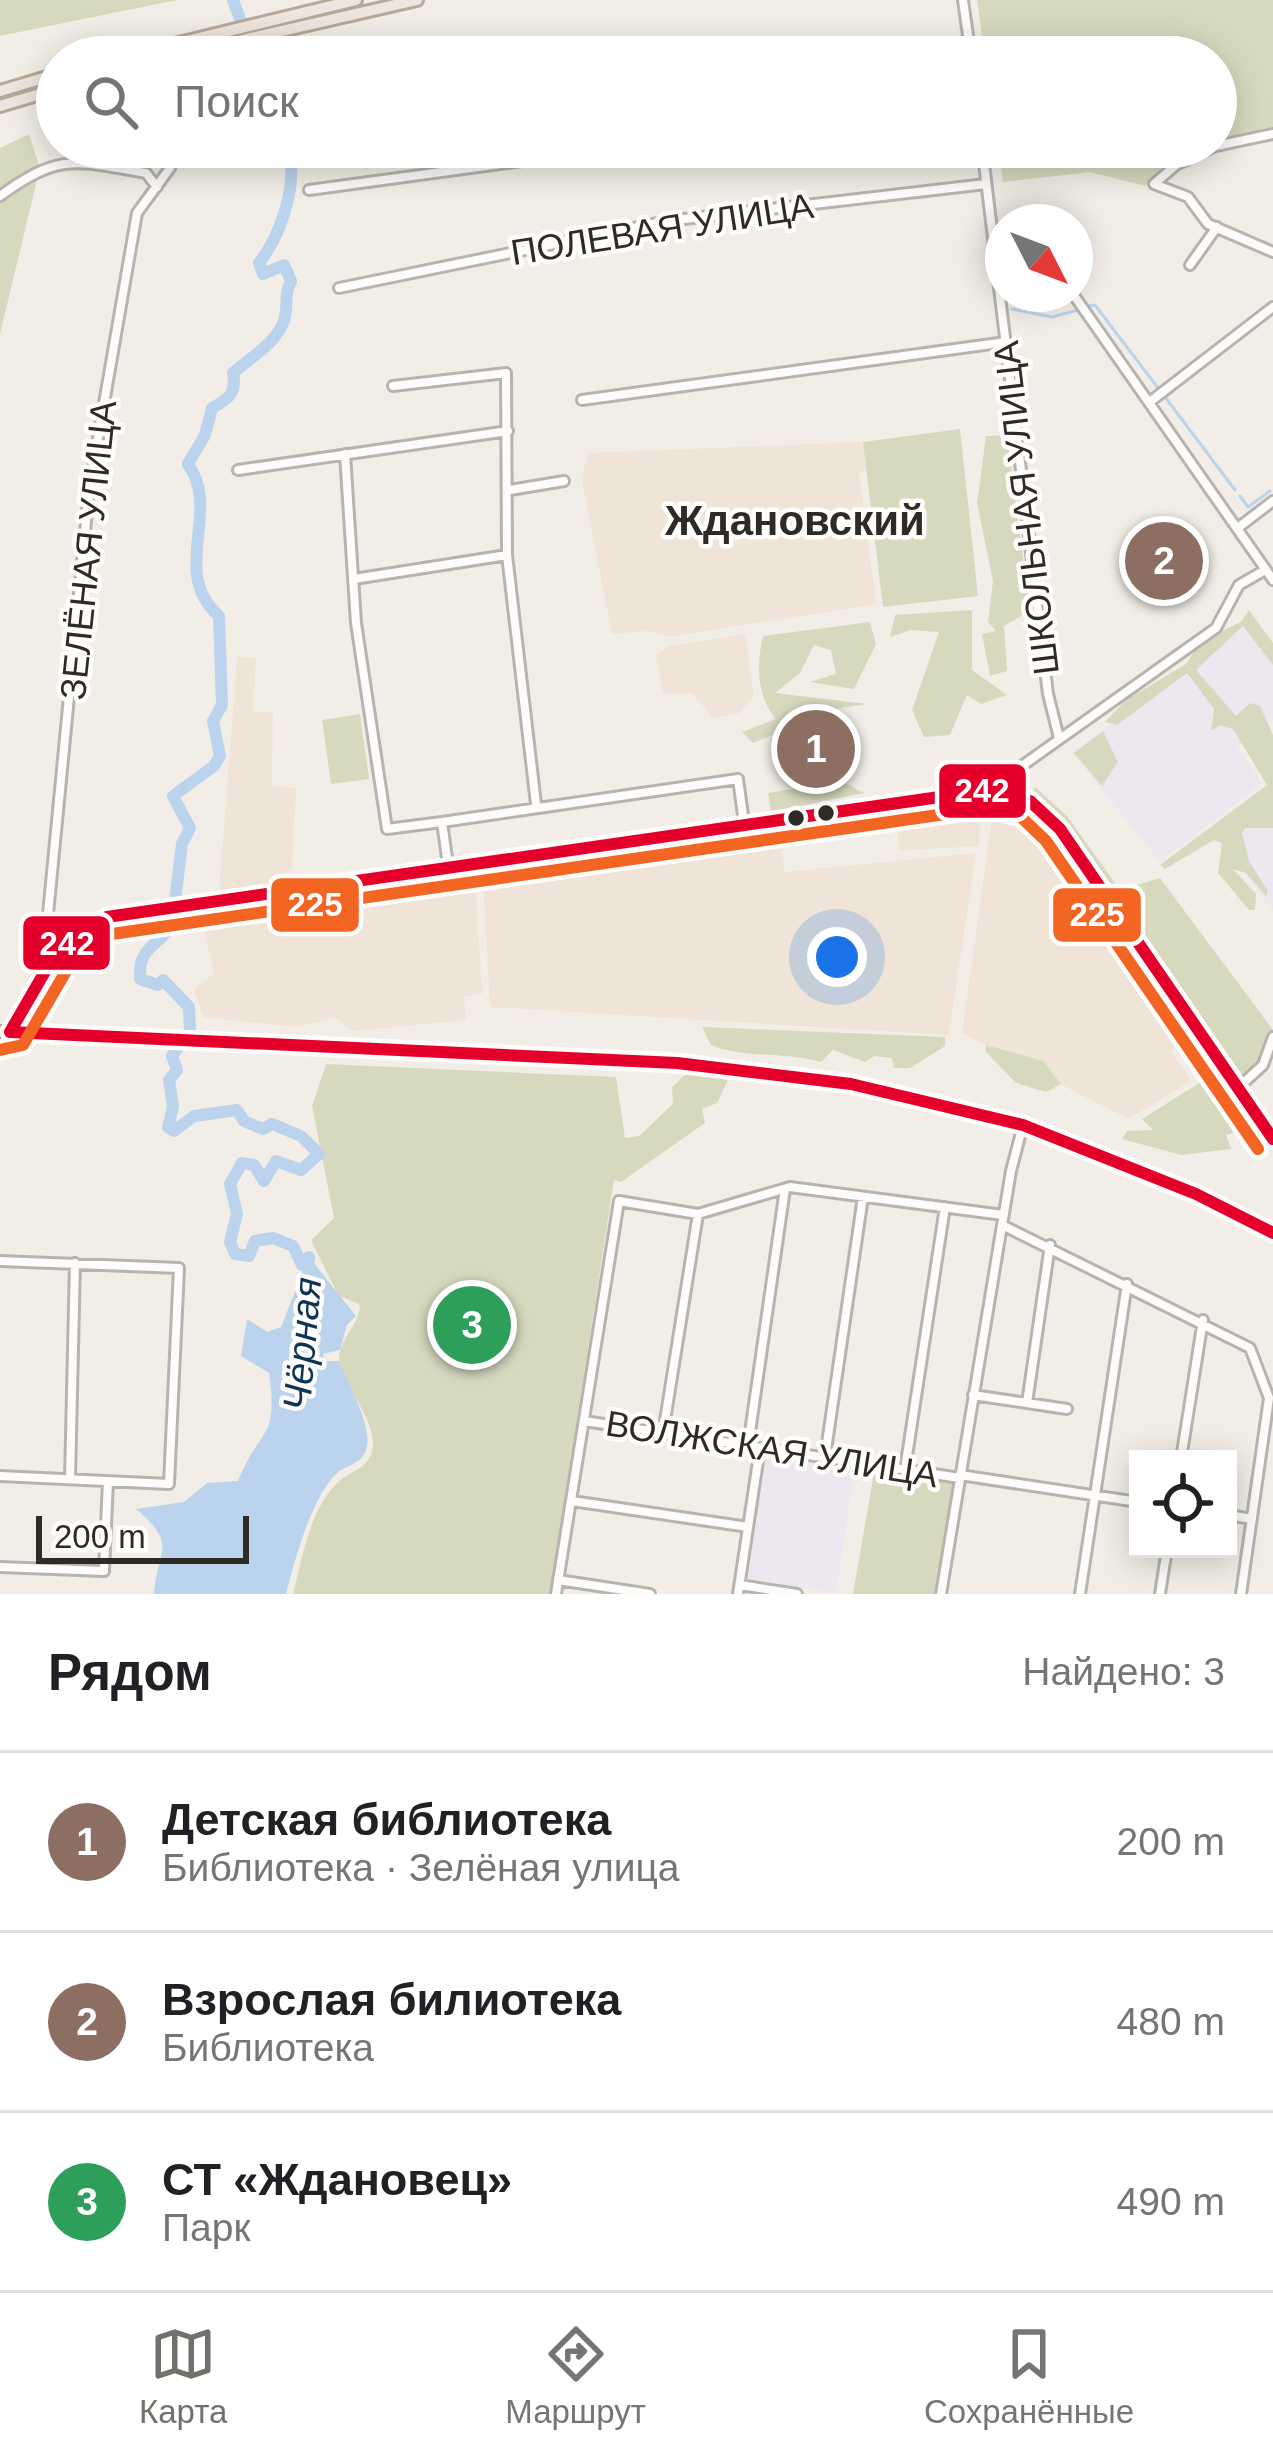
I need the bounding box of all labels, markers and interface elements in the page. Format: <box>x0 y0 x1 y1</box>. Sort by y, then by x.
search box <box>36 36 1237 168</box>
icon: search <box>78 69 144 135</box>
text: Поиск <box>174 76 299 127</box>
street label: ПОЛЕВАЯ УЛИЦА <box>508 185 816 273</box>
north arrow <box>985 204 1093 312</box>
street label: ШКОЛЬНАЯ УЛИЦА <box>985 339 1067 677</box>
street label: ЗЕЛЁНАЯ УЛИЦА <box>52 398 124 702</box>
district label: Ждановский <box>664 497 925 544</box>
pin: 2 <box>1125 516 1203 606</box>
pin: 1 <box>777 704 855 794</box>
line badge: 242 <box>937 762 1028 820</box>
text: 242 <box>954 772 1010 809</box>
unlabelled marker <box>815 802 837 824</box>
unlabelled marker <box>785 807 807 829</box>
line badge: 225 <box>269 876 361 934</box>
text: 225 <box>287 886 343 923</box>
line badge: 225 <box>1051 886 1143 944</box>
text: 225 <box>1069 896 1125 933</box>
line badge: 242 <box>21 914 112 972</box>
text: 242 <box>39 925 95 962</box>
your location <box>807 927 867 987</box>
water label: Чёрная <box>275 1275 329 1412</box>
pin: 3 <box>433 1280 511 1370</box>
street label: ВОЛЖСКАЯ УЛИЦА <box>603 1402 941 1496</box>
map controls <box>1129 1450 1237 1558</box>
button: locate <box>1129 1450 1237 1558</box>
scale bar <box>36 1510 249 1563</box>
text: 200 m <box>54 1518 146 1555</box>
text: Рядом <box>48 1644 212 1701</box>
text: Найдено: 3 <box>1022 1650 1225 1693</box>
text: Детская библиотека <box>162 1794 611 1845</box>
text: 1 <box>76 1820 98 1863</box>
text: 200 m <box>1117 1820 1225 1863</box>
text: Библиотека · Зелёная улица <box>162 1846 680 1889</box>
text: Взрослая билиотека <box>162 1974 621 2025</box>
text: 2 <box>76 2000 98 2043</box>
text: 480 m <box>1117 2000 1225 2043</box>
text: Библиотека <box>162 2026 374 2069</box>
text: СТ «Ждановец» <box>162 2154 512 2205</box>
text: 3 <box>76 2180 98 2223</box>
text: 490 m <box>1117 2180 1225 2223</box>
text: Парк <box>162 2206 250 2249</box>
tab: Карта <box>139 2321 227 2431</box>
tab: Маршрут <box>505 2321 646 2431</box>
tab: Сохранённые <box>924 2321 1134 2431</box>

